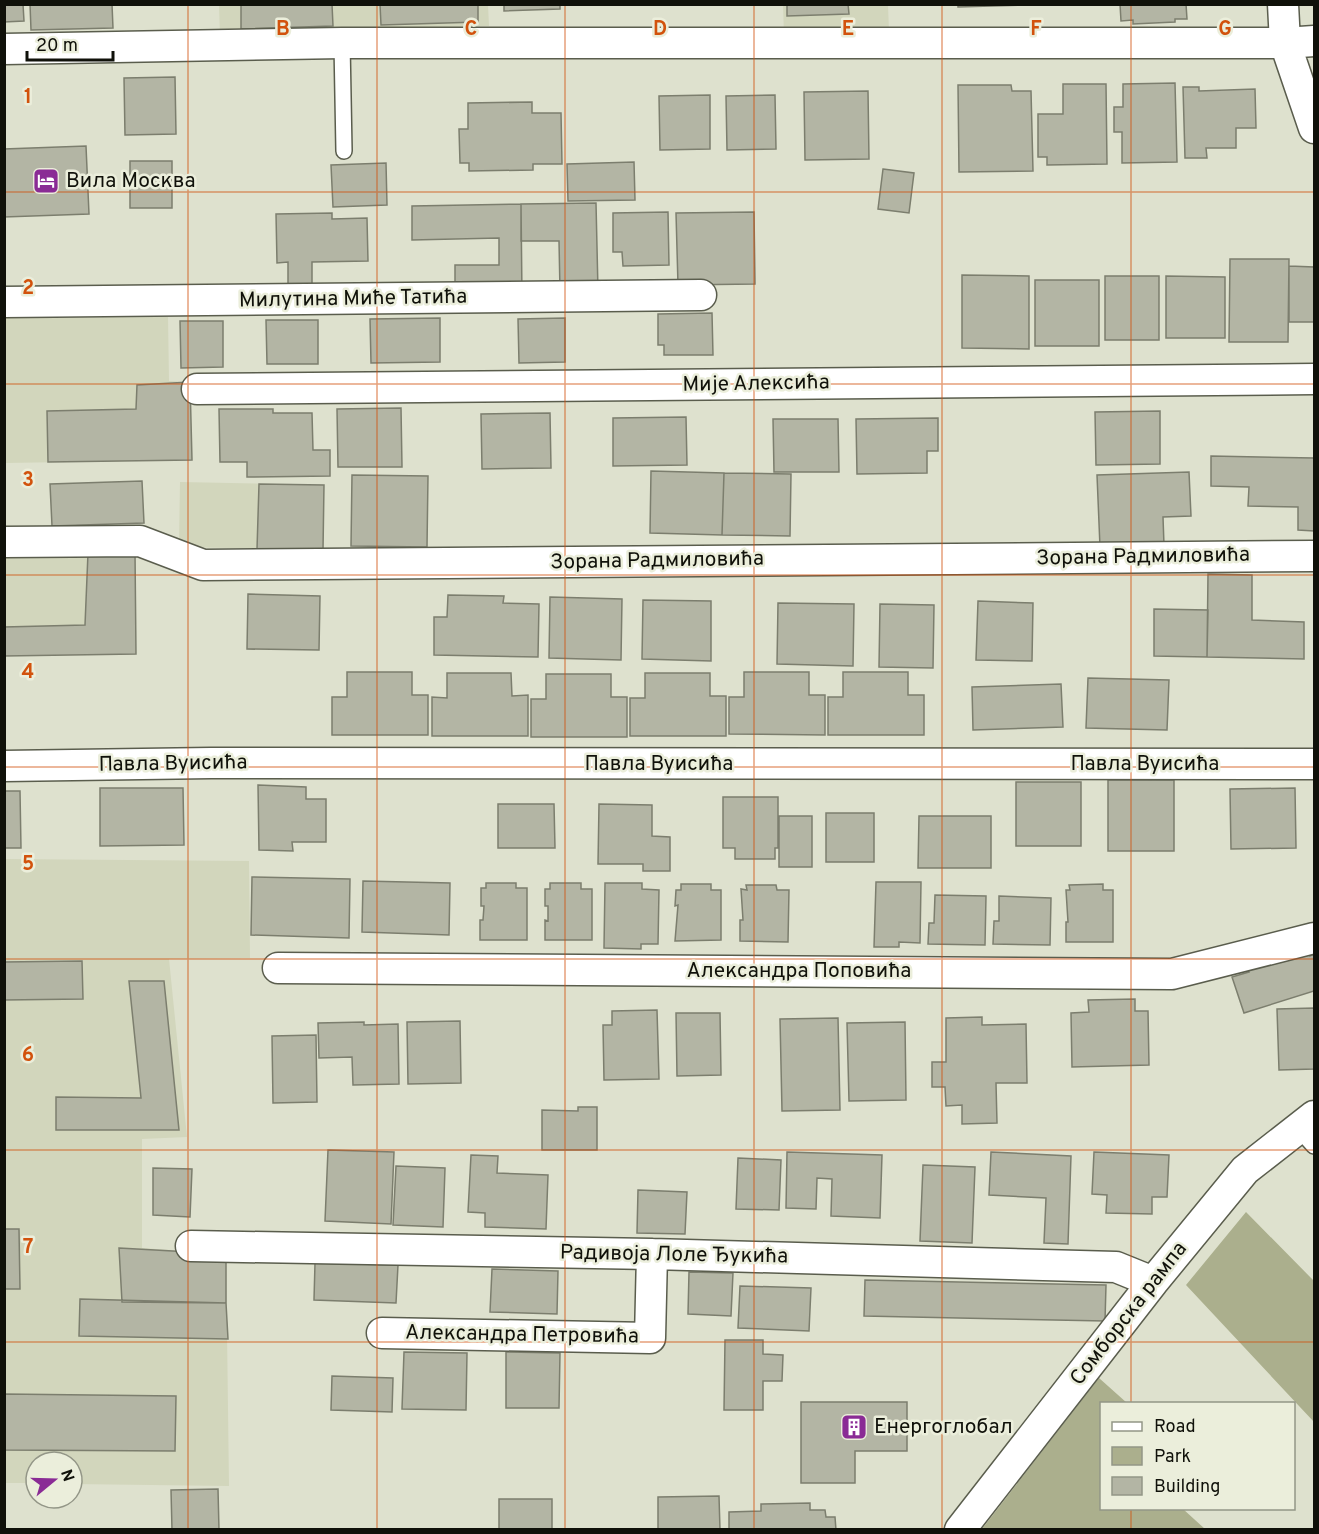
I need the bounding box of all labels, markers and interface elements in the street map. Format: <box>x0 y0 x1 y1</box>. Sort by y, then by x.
text: B <box>276 17 290 43</box>
text: C <box>465 17 477 43</box>
text: D <box>653 17 667 43</box>
text: E <box>842 17 854 43</box>
text: F <box>1030 17 1042 43</box>
text: G <box>1218 17 1232 43</box>
scale bar <box>27 24 112 62</box>
text: 20 m <box>36 35 78 58</box>
text: 1 <box>24 85 32 111</box>
hotel icon: Вила Москва <box>31 166 61 196</box>
place label: Вила Москва <box>66 168 196 195</box>
text: 2 <box>22 276 34 302</box>
street label: Милутина Миће Татића <box>239 284 467 314</box>
street label: Мије Алексића <box>682 369 830 399</box>
text: 3 <box>22 468 34 494</box>
street label: Зорана Радмиловића <box>1036 542 1250 572</box>
street label: Зорана Радмиловића <box>550 546 764 576</box>
text: 4 <box>22 660 34 686</box>
street label: Павла Вуисића <box>98 749 248 779</box>
street label: Павла Вуисића <box>585 751 733 778</box>
street label: Павла Вуисића <box>1071 751 1219 778</box>
text: 5 <box>22 852 34 878</box>
street label: Александра Поповића <box>687 958 911 985</box>
text: 6 <box>22 1043 34 1069</box>
text: 7 <box>23 1235 33 1261</box>
street label: Сомборска рампа <box>1064 1237 1194 1391</box>
street label: Радивоја Лоле Ђукића <box>560 1240 788 1270</box>
street label: Александра Петровића <box>405 1319 639 1351</box>
legend <box>1100 1402 1295 1510</box>
building icon: Енергоглобал <box>839 1412 869 1442</box>
place label: Енергоглобал <box>874 1414 1013 1441</box>
text: Road <box>1154 1416 1196 1439</box>
text: Park <box>1154 1446 1191 1469</box>
north arrow <box>24 1450 84 1510</box>
text: N <box>55 1467 78 1484</box>
text: Building <box>1154 1476 1220 1499</box>

